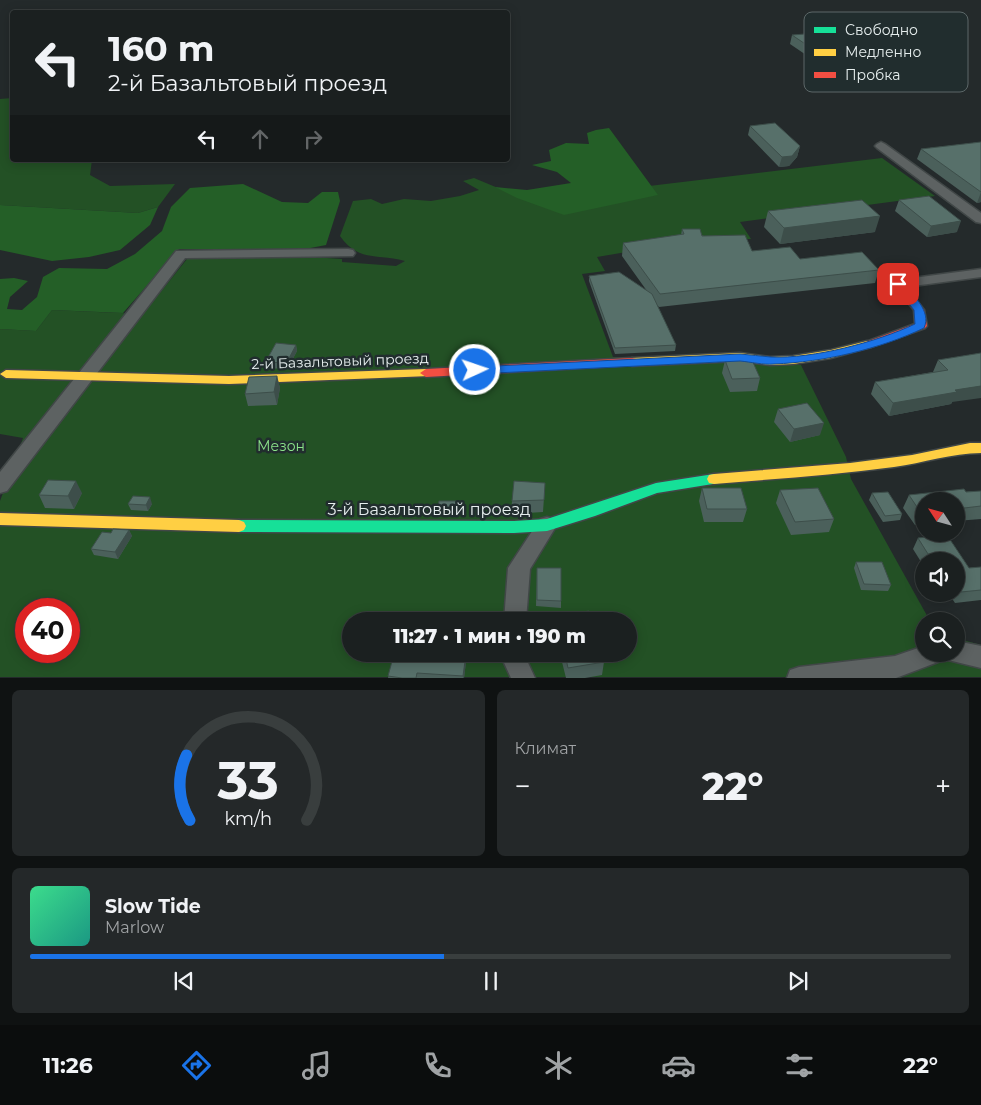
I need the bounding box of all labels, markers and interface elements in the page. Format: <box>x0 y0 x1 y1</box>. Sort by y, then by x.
legend <box>804 12 968 92</box>
text: Свободно <box>845 21 918 39</box>
text: 160 m <box>108 27 214 70</box>
icon: left <box>25 30 90 95</box>
text: Медленно <box>845 43 921 61</box>
text: Пробка <box>845 66 900 84</box>
text: 2-й Базальтовый проезд <box>108 70 387 97</box>
icon: left <box>193 125 221 153</box>
icon: ahead <box>246 125 274 153</box>
icon: right <box>299 125 327 153</box>
pin <box>877 263 919 305</box>
icon: arrive <box>884 270 912 298</box>
position arrow <box>448 343 500 395</box>
street label: 2-й Базальтовый проезд <box>251 349 429 373</box>
park label: Мезон <box>257 437 305 455</box>
north arrow <box>915 492 965 542</box>
map controls <box>915 492 965 662</box>
street label: 3-й Базальтовый проезд <box>327 500 531 519</box>
button: sound <box>915 552 965 602</box>
speed limit sign: 40 <box>15 598 80 663</box>
button: search <box>915 612 965 662</box>
text: 11:27 · 1 мин · 190 m <box>393 625 586 648</box>
text: Климат <box>515 739 576 758</box>
text: 33 <box>217 749 279 812</box>
text: 22° <box>702 763 763 810</box>
text: − <box>515 769 531 803</box>
text: + <box>935 769 951 803</box>
text: km/h <box>224 808 272 829</box>
text: Slow Tide <box>105 895 201 918</box>
text: Marlow <box>105 918 164 937</box>
icon: previous <box>170 967 198 995</box>
icon: pause <box>477 967 505 995</box>
icon: next <box>784 967 812 995</box>
icon: directions <box>179 1048 214 1083</box>
icon: music <box>299 1048 334 1083</box>
icon: phone <box>420 1048 455 1083</box>
icon: climate <box>541 1048 576 1083</box>
icon: car <box>661 1048 696 1083</box>
icon: filters <box>782 1048 817 1083</box>
text: 11:26 <box>43 1052 93 1079</box>
text: 22° <box>903 1052 938 1079</box>

